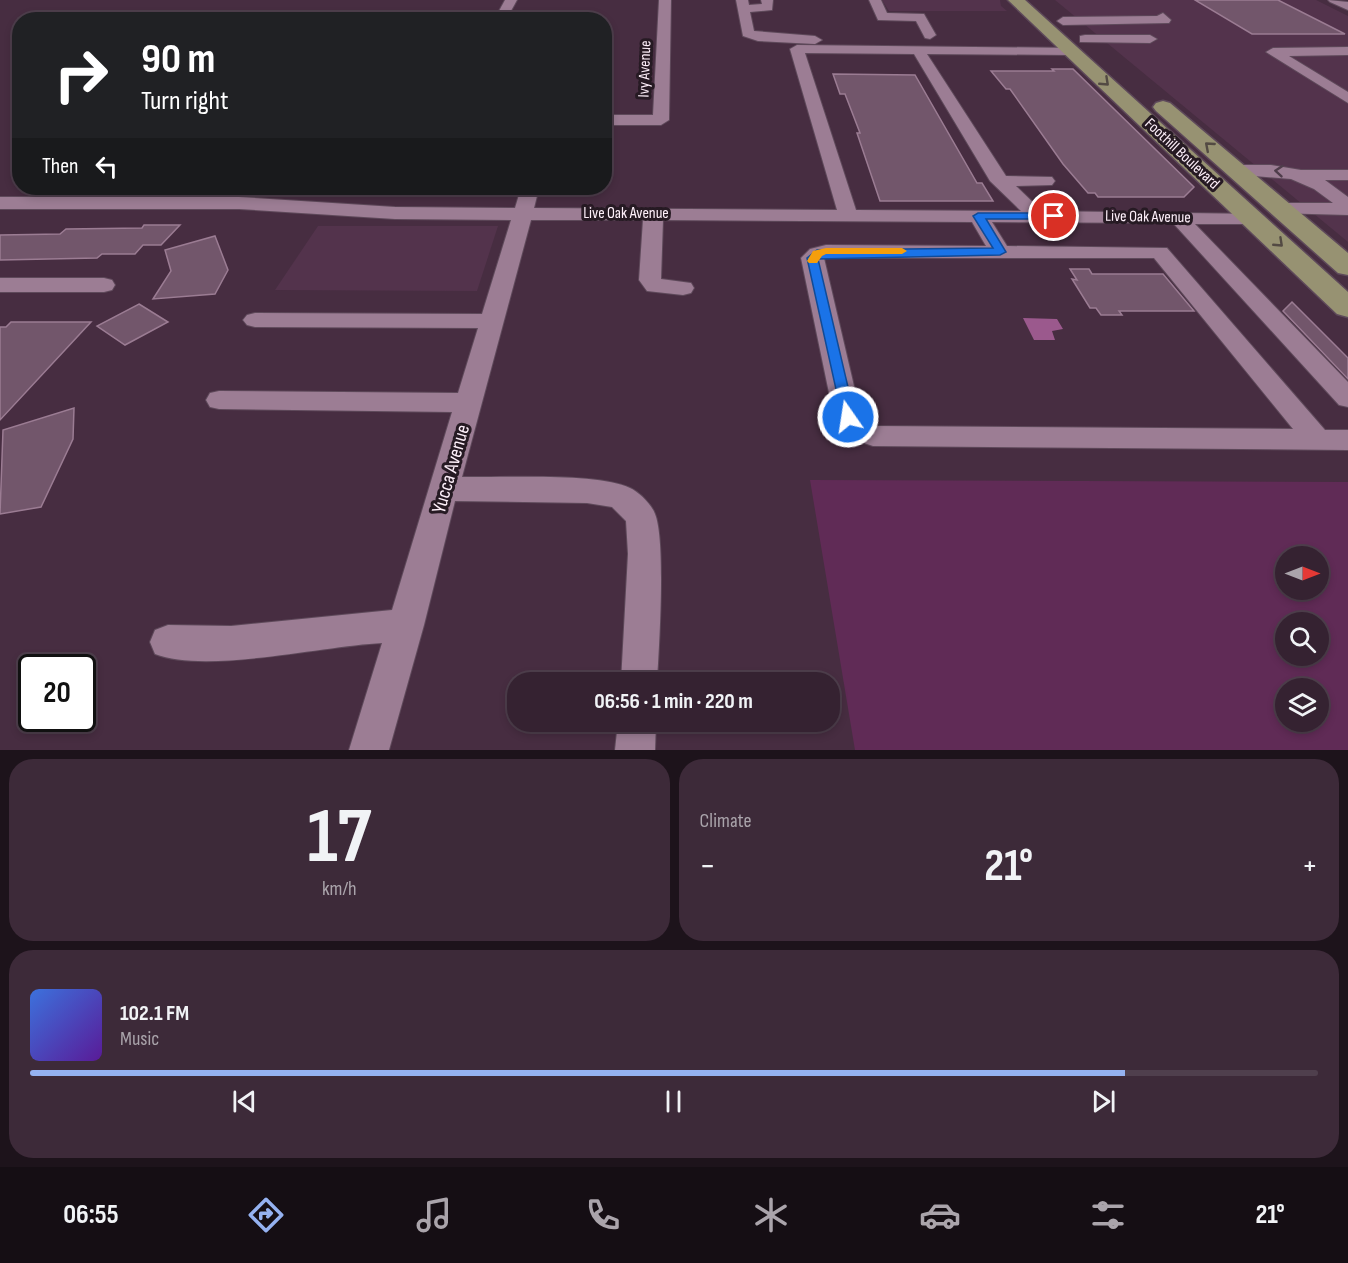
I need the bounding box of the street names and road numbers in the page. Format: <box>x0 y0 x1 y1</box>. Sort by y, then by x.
street label: Ivy Avenue <box>635 40 655 98</box>
street label: Foothill Boulevard <box>1141 115 1223 193</box>
street label: Live Oak Avenue <box>583 204 669 223</box>
street label: Live Oak Avenue <box>1105 207 1191 227</box>
street label: Yucca Avenue <box>427 422 475 516</box>

